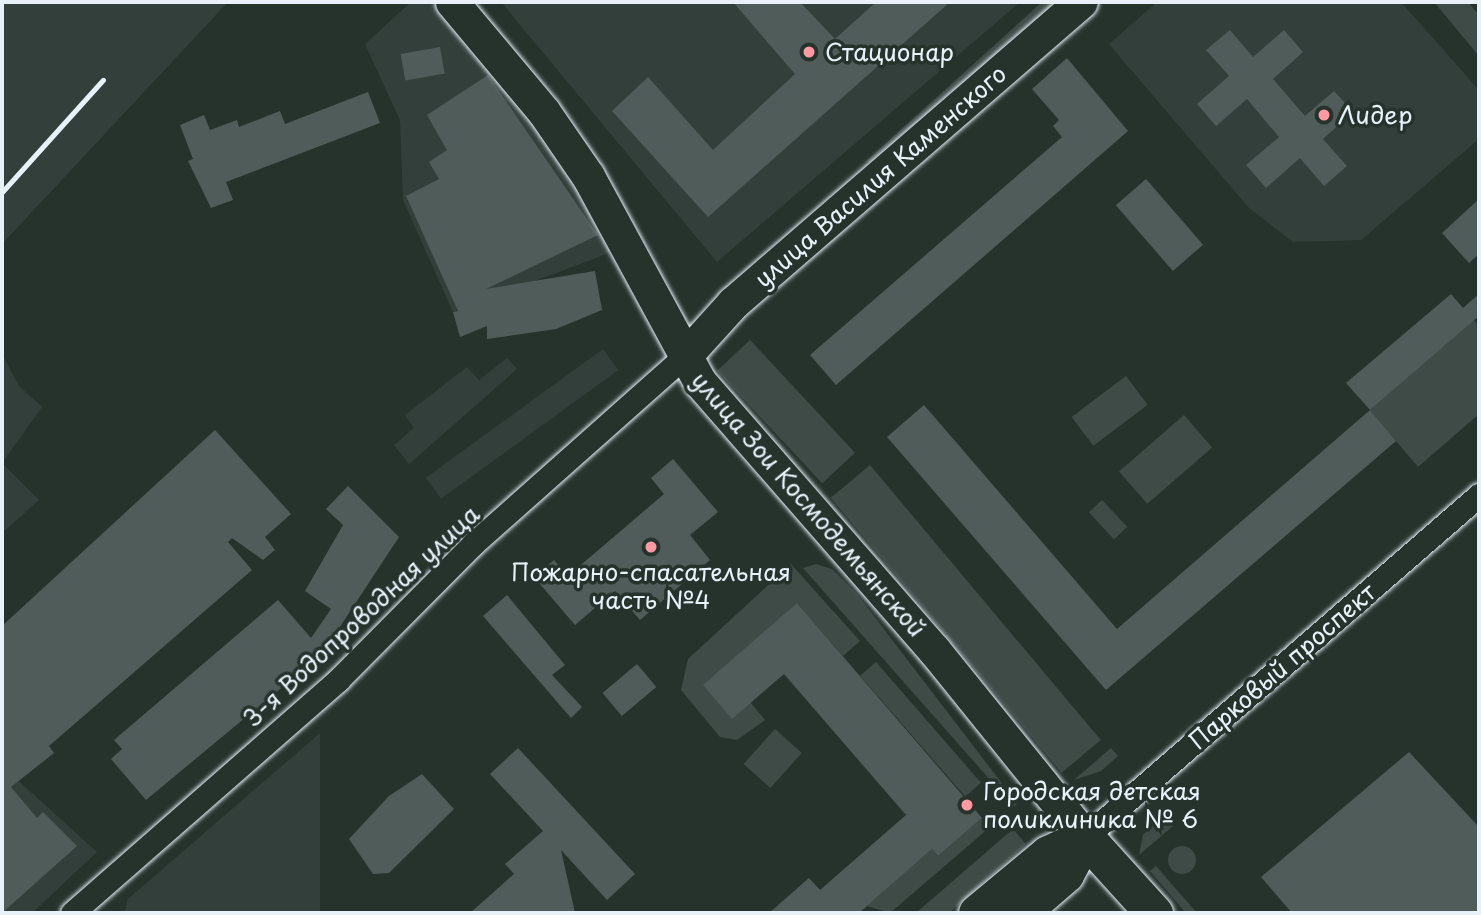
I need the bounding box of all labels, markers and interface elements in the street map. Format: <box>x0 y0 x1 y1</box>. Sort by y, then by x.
place label: Стационар <box>825 38 954 66</box>
marker: Стационар <box>799 42 819 62</box>
street label: улица Василия Каменского <box>748 58 1012 294</box>
place label: Лидер <box>1338 101 1413 129</box>
marker: Лидер <box>1316 107 1332 123</box>
street label: улица Зои Космодемьянской <box>685 364 933 644</box>
street label: 3-я Водопроводная улица <box>237 499 485 733</box>
marker: Пожарно-спасательная часть №4 <box>643 539 659 555</box>
place label: Пожарно-спасательная часть №4 <box>511 558 791 614</box>
street label: Парковый проспект <box>1183 577 1381 755</box>
place label: Городская детская поликлиника № 6 <box>983 777 1202 833</box>
marker: Городская детская поликлиника № 6 <box>957 795 977 815</box>

